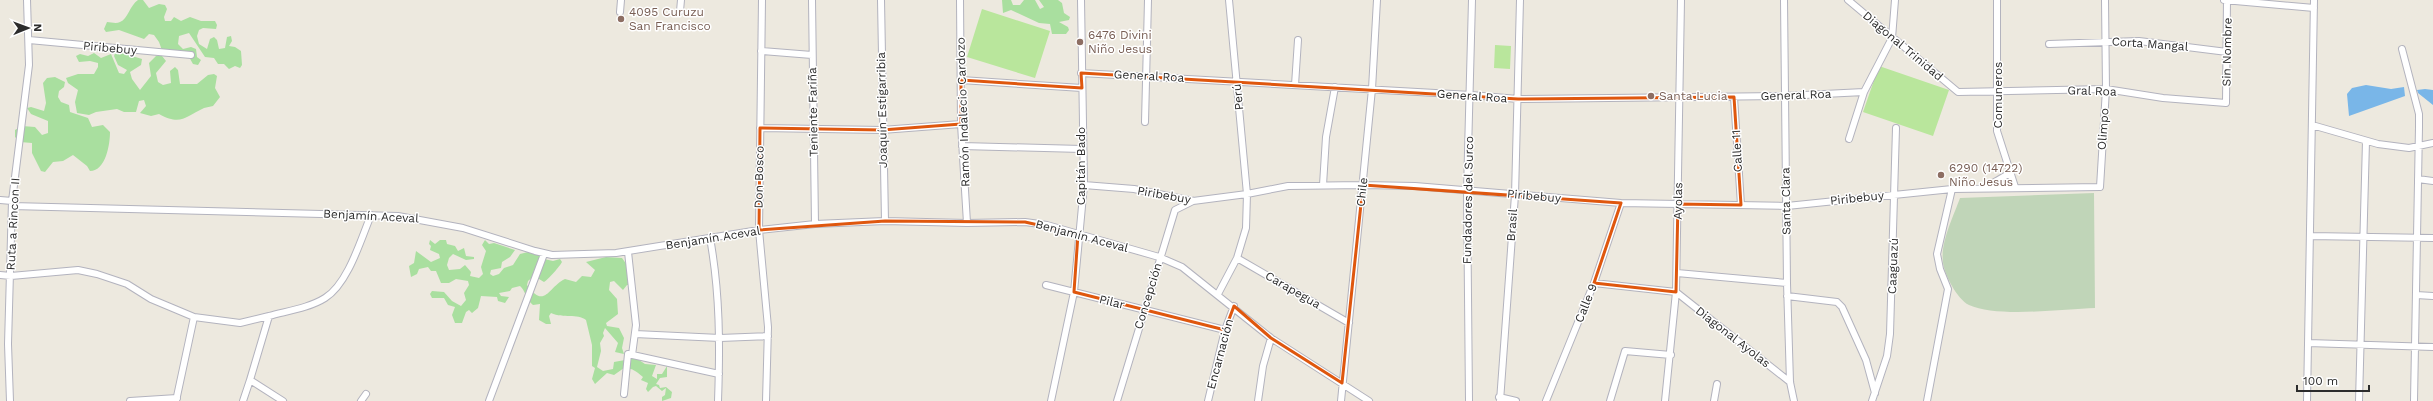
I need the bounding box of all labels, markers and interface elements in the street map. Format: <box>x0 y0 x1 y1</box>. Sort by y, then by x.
place label: 4095 Curuzu San Francisco <box>629 5 711 33</box>
north arrow <box>8 8 48 48</box>
street label: Diagonal Trinidad <box>1860 8 1946 84</box>
marker: 4095 Curuzu San Francisco <box>616 14 626 24</box>
street label: Sin Nombre <box>2219 17 2235 87</box>
text: N <box>31 24 44 32</box>
place label: 6476 Divini Niño Jesus <box>1088 28 1152 56</box>
street label: Corta Mangal <box>2111 34 2189 54</box>
street label: Ramón Indalecio Cardozo <box>953 37 973 187</box>
marker: 6476 Divini Niño Jesus <box>1075 37 1085 47</box>
street label: Piribebuy <box>82 39 138 57</box>
street label: Joaquín Estigarribia <box>874 52 890 168</box>
street label: Comuneros <box>1991 62 2005 128</box>
street label: Teniente Fariña <box>805 67 821 157</box>
street label: General Roa <box>1113 67 1185 85</box>
street label: Perú <box>1230 83 1246 111</box>
street label: Gral Roa <box>2067 83 2117 99</box>
street label: General Roa <box>1436 87 1508 105</box>
street label: General Roa <box>1760 87 1832 103</box>
place label: Santa Lucia <box>1659 89 1728 103</box>
marker: Santa Lucia <box>1646 91 1656 101</box>
street label: Olimpo <box>2095 108 2111 150</box>
street label: Capitán Bado <box>1074 127 1088 205</box>
street label: Calle 11 <box>1729 129 1745 173</box>
street label: Fundadores del Surco <box>1460 136 1476 264</box>
street label: Don Bosco <box>751 146 767 208</box>
place label: 6290 (14722) Niño Jesus <box>1949 161 2022 189</box>
street label: Santa Clara <box>1778 167 1794 235</box>
marker: 6290 (14722) Niño Jesus <box>1936 170 1946 180</box>
street label: Ruta a Rincon II <box>4 177 22 271</box>
street label: Chile <box>1353 177 1371 207</box>
street label: Ayolas <box>1671 182 1685 220</box>
street label: Piribebuy <box>1136 183 1193 207</box>
street label: Piribebuy <box>1506 187 1562 205</box>
street label: Piribebuy <box>1829 188 1885 208</box>
street label: Benjamín Aceval <box>323 207 419 226</box>
street label: Brasil <box>1504 208 1520 242</box>
street label: Benjamín Aceval <box>1034 217 1130 255</box>
street label: Benjamín Aceval <box>665 224 762 252</box>
street label: Caaguazú <box>1885 238 1901 294</box>
street label: Concepción <box>1131 261 1165 331</box>
street label: Carapegua <box>1263 269 1323 312</box>
street label: Calle 9 <box>1572 281 1600 325</box>
street label: Pilar <box>1098 292 1126 312</box>
street label: Diagonal Ayolas <box>1693 304 1773 370</box>
street label: Encarnación <box>1204 317 1236 391</box>
scale bar <box>2297 367 2369 393</box>
text: 100 m <box>2303 374 2338 388</box>

